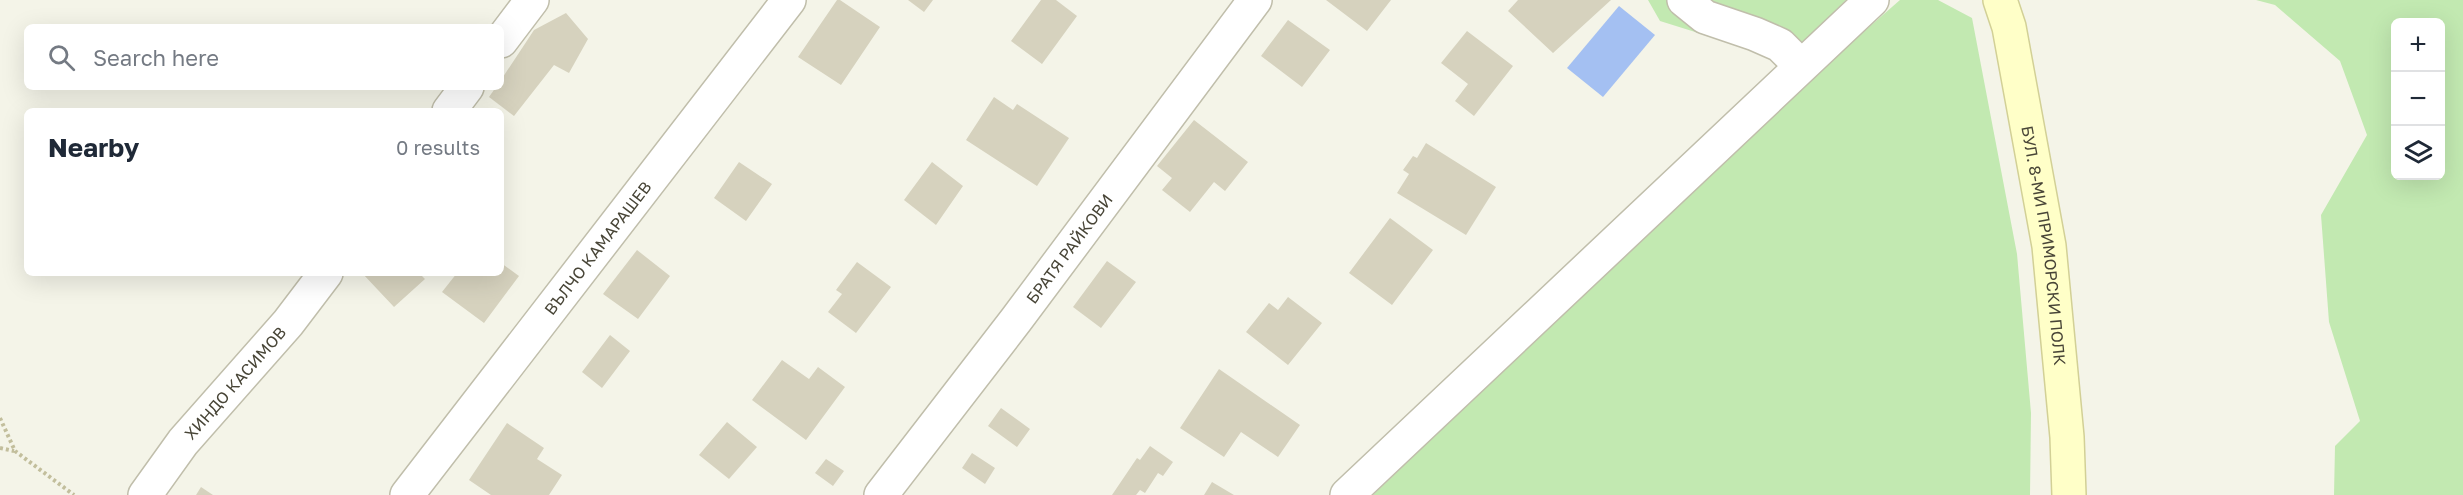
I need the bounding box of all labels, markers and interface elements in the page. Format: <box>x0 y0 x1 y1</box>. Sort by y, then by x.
map controls <box>2391 18 2445 180</box>
button: + <box>2391 18 2445 72</box>
search box <box>24 24 504 90</box>
icon: search <box>45 41 78 74</box>
text: Search here <box>93 44 219 71</box>
button: − <box>2391 72 2445 126</box>
street label: БУЛ. 8-МИ ПРИМОРСКИ ПОЛК <box>2017 124 2070 366</box>
button: layers <box>2391 126 2445 180</box>
text: Nearby <box>48 132 139 163</box>
text: 0 results <box>396 135 480 159</box>
street label: ВЪЛЧО КАМАРАШЕВ <box>540 177 655 319</box>
street label: БРАТЯ РАЙКОВИ <box>1022 190 1117 307</box>
street label: ХИНДО КАСИМОВ <box>180 322 290 443</box>

